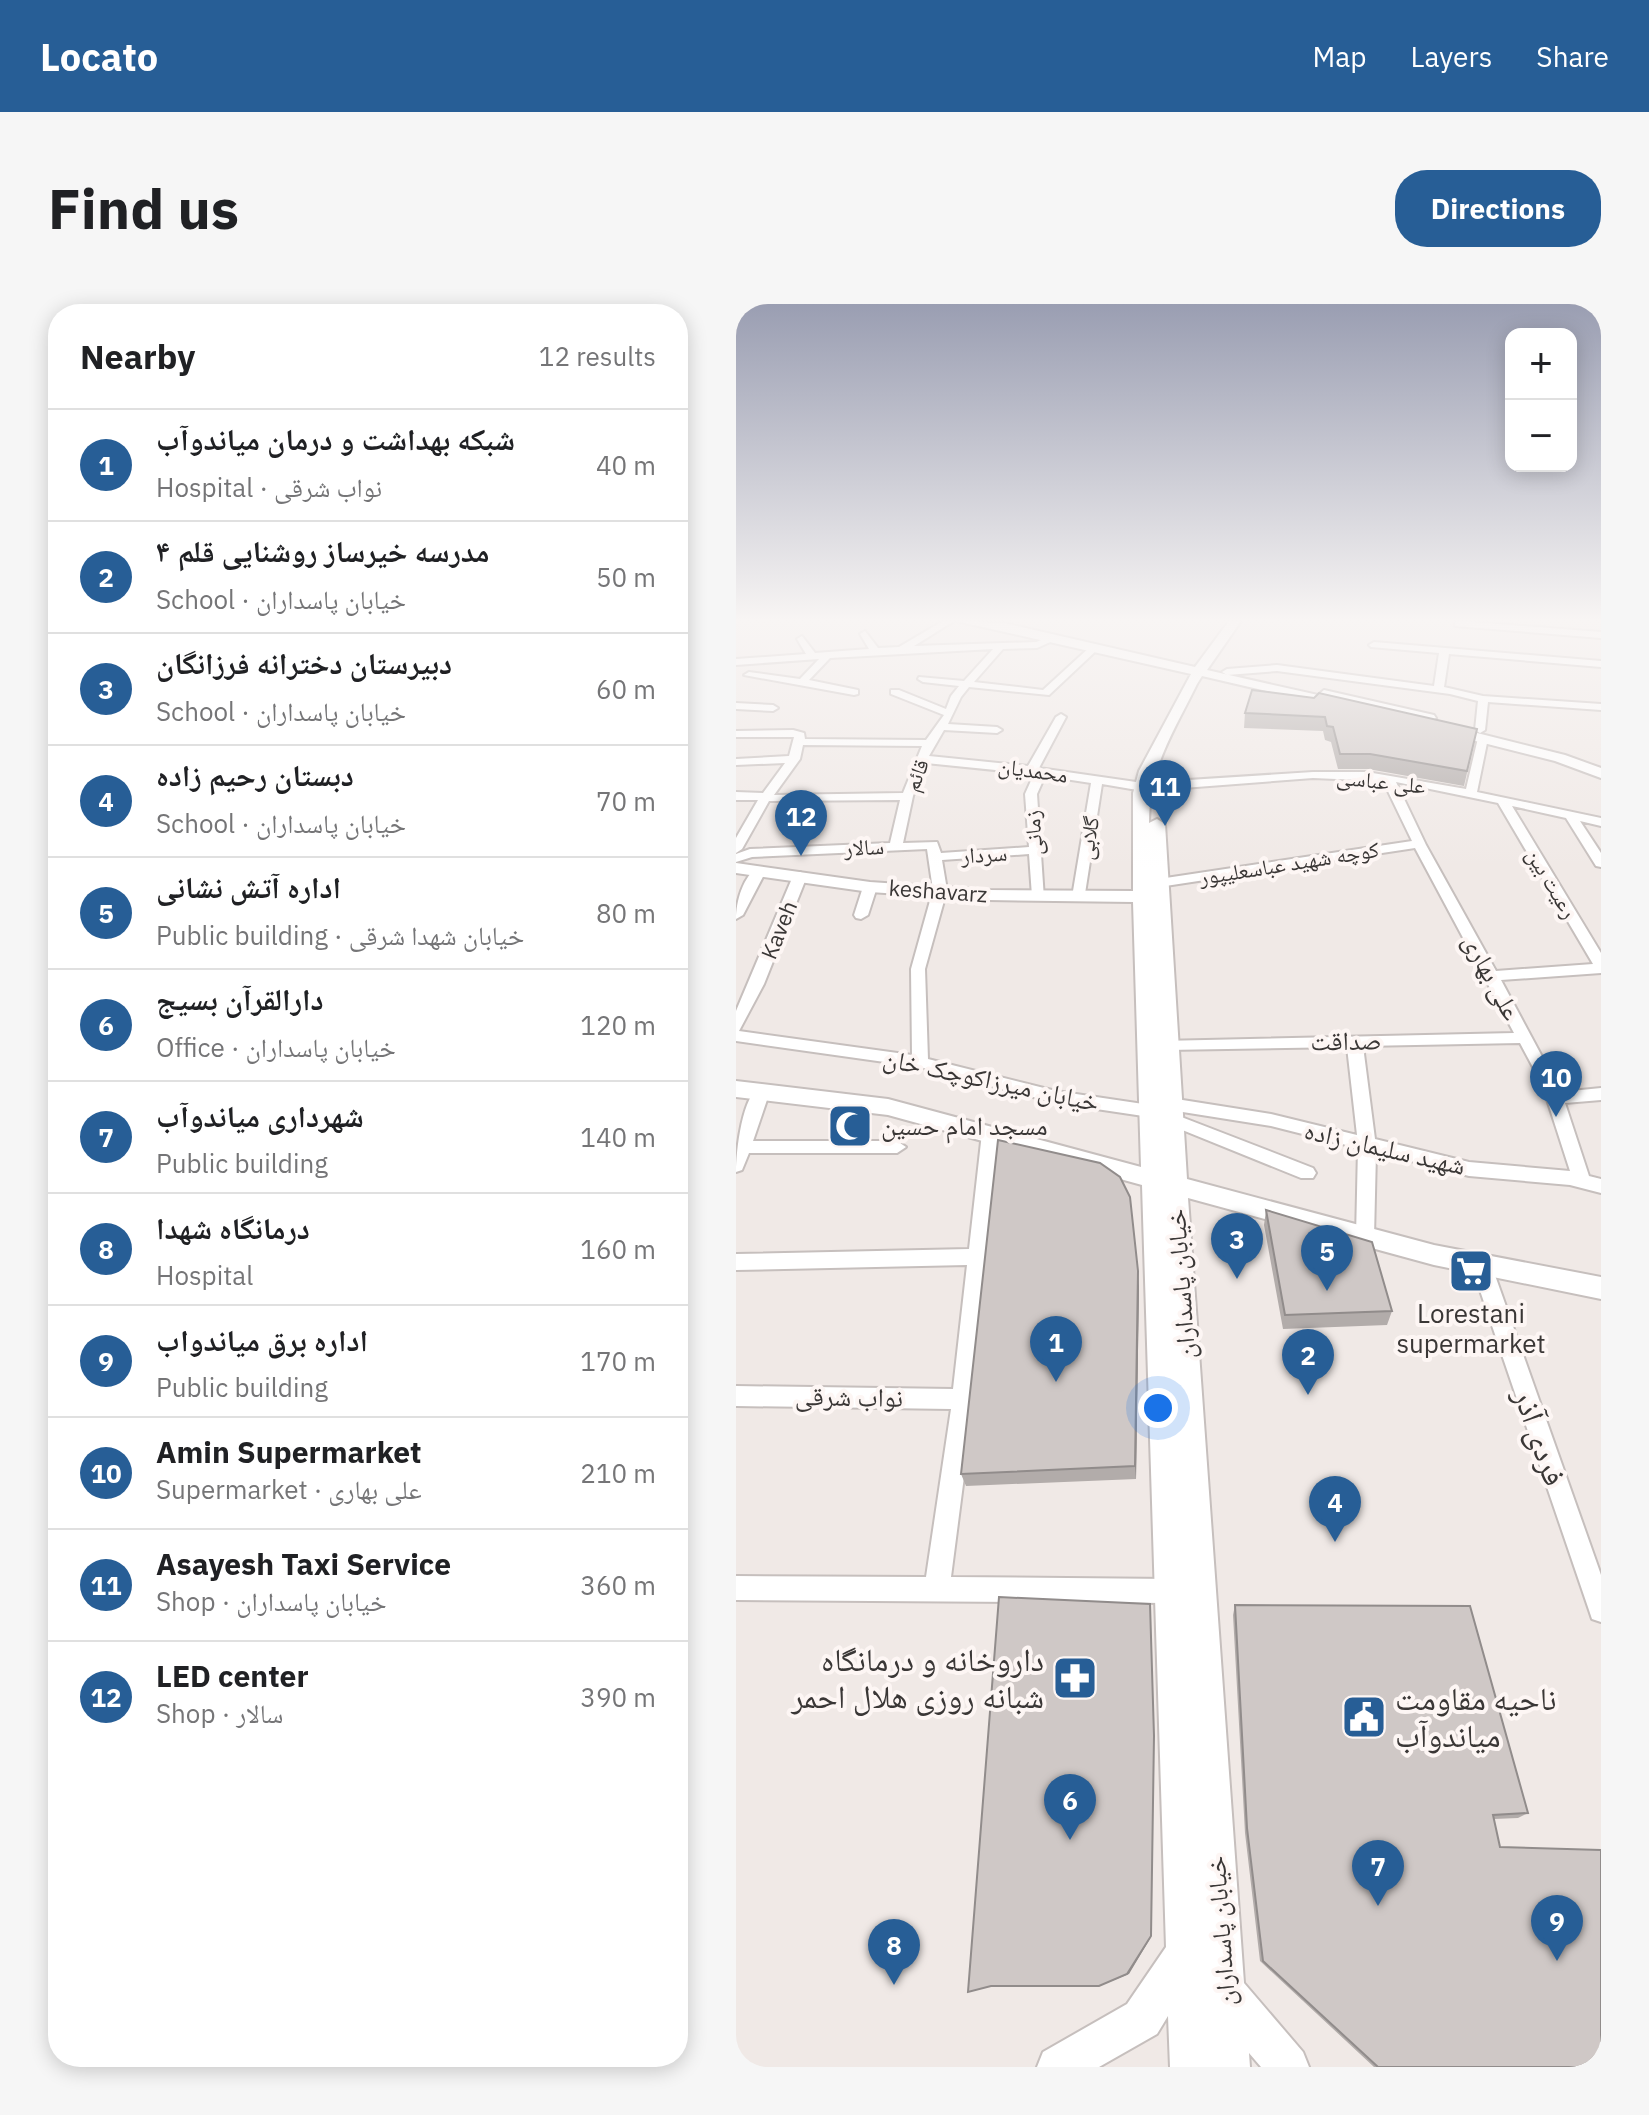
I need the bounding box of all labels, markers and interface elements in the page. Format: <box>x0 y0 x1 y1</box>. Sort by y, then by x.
text: Locato <box>40 32 158 81</box>
text: Map <box>1312 38 1366 75</box>
text: Layers <box>1410 38 1492 75</box>
text: Share <box>1536 38 1609 75</box>
button: Directions <box>1395 170 1601 247</box>
text: Find us <box>48 172 239 244</box>
map controls <box>1505 328 1577 472</box>
button: + <box>1505 328 1577 400</box>
text: Nearby <box>80 334 195 378</box>
text: 12 results <box>539 339 656 373</box>
button: − <box>1505 400 1577 472</box>
text: شبکه بهداشت و درمان میاندوآب <box>156 419 515 458</box>
text: 1 <box>98 448 114 482</box>
text: 40 m <box>596 448 656 482</box>
text: Hospital · نواب شرقی <box>156 470 382 504</box>
text: مدرسه خیرساز روشنایی قلم ۴ <box>156 531 489 570</box>
text: 2 <box>98 560 114 594</box>
text: 50 m <box>596 560 656 594</box>
text: School · خیابان پاسداران <box>156 582 406 616</box>
text: دبیرستان دخترانه فرزانگان <box>156 643 452 682</box>
text: 3 <box>98 672 114 706</box>
text: 60 m <box>596 672 656 706</box>
text: School · خیابان پاسداران <box>156 694 406 728</box>
street label: محمدیان <box>996 750 1070 789</box>
street label: قائم <box>896 754 936 796</box>
text: دبستان رحیم زاده <box>156 755 354 794</box>
pin: 11 <box>1139 760 1191 826</box>
street label: علی عباسی <box>1335 761 1427 800</box>
text: 4 <box>98 784 114 818</box>
text: 70 m <box>596 784 656 818</box>
pin: 12 <box>775 790 827 856</box>
text: School · خیابان پاسداران <box>156 806 406 840</box>
street label: زمانی <box>1016 809 1049 857</box>
street label: گلابی <box>1070 814 1105 862</box>
street label: سالار <box>842 831 885 862</box>
street label: کوچه شهید عباسعلیپور <box>1196 834 1381 891</box>
street label: سردار <box>959 837 1008 870</box>
street label: رعیت بین <box>1520 842 1585 923</box>
text: اداره آتش نشانی <box>156 867 341 906</box>
street label: keshavarz <box>888 873 988 908</box>
text: 5 <box>98 896 114 930</box>
text: 80 m <box>596 896 656 930</box>
street label: Kaveh <box>754 896 803 963</box>
text: Public building · خیابان شهدا شرقی <box>156 918 524 952</box>
street label: علی بهاری <box>1456 927 1530 1026</box>
text: دارالقرآن بسیج <box>156 979 324 1018</box>
text: 6 <box>98 1008 114 1042</box>
text: 120 m <box>580 1008 656 1042</box>
street label: صداقت <box>1310 1022 1382 1058</box>
text: Office · خیابان پاسداران <box>156 1030 396 1064</box>
street label: خیابان میرزاکوچک خان <box>880 1040 1102 1118</box>
pin: 10 <box>1530 1051 1582 1117</box>
text: شهرداری میاندوآب <box>156 1096 364 1135</box>
mosque icon: مسجد امام حسین <box>826 1102 874 1150</box>
place label: مسجد امام حسین <box>881 1108 1048 1144</box>
street label: شهید سلیمان زاده <box>1302 1112 1469 1182</box>
text: 7 <box>98 1120 114 1154</box>
text: 140 m <box>580 1120 656 1154</box>
text: Public building <box>156 1146 328 1180</box>
text: درمانگاه شهدا <box>156 1208 310 1247</box>
street label: خیابان پاسداران <box>1158 1208 1202 1360</box>
pin: 3 <box>1211 1213 1263 1279</box>
pin: 5 <box>1301 1225 1353 1291</box>
text: 8 <box>98 1232 114 1266</box>
text: 160 m <box>580 1232 656 1266</box>
supermarket icon: Lorestani supermarket <box>1447 1247 1495 1295</box>
text: Hospital <box>156 1258 253 1292</box>
place label: Lorestani supermarket <box>1396 1296 1546 1360</box>
pin: 1 <box>1030 1316 1082 1382</box>
text: اداره برق میاندواب <box>156 1320 368 1359</box>
pin: 2 <box>1282 1329 1334 1395</box>
text: 9 <box>98 1344 114 1378</box>
text: 170 m <box>580 1344 656 1378</box>
text: Public building <box>156 1370 328 1404</box>
street label: نواب شرقی <box>795 1378 903 1414</box>
street label: فردی آذر <box>1504 1382 1577 1491</box>
your location <box>1138 1388 1178 1428</box>
text: Amin Supermarket <box>156 1432 422 1471</box>
text: 10 <box>90 1456 122 1490</box>
text: 210 m <box>580 1456 656 1490</box>
text: Supermarket · علی بهاری <box>156 1472 422 1506</box>
pin: 4 <box>1309 1476 1361 1542</box>
text: Asayesh Taxi Service <box>156 1544 451 1583</box>
text: 11 <box>90 1568 122 1602</box>
text: 360 m <box>580 1568 656 1602</box>
text: Shop · خیابان پاسداران <box>156 1584 386 1618</box>
place label: داروخانه و درمانگاه شبانه روزی هلال احمر <box>790 1638 1044 1717</box>
pharmacy icon: داروخانه و درمانگاه شبانه روزی هلال احمر <box>1051 1654 1099 1702</box>
text: LED center <box>156 1656 309 1695</box>
place label: ناحیه مقاومت میاندوآب <box>1395 1677 1557 1756</box>
text: 12 <box>90 1680 122 1714</box>
text: 390 m <box>580 1680 656 1714</box>
public building icon: ناحیه مقاومت میاندوآب <box>1340 1693 1388 1741</box>
text: Shop · سالار <box>156 1696 283 1730</box>
pin: 6 <box>1044 1774 1096 1840</box>
pin: 7 <box>1352 1840 1404 1906</box>
street label: خیابان پاسداران <box>1198 1855 1242 2007</box>
pin: 9 <box>1531 1895 1583 1961</box>
pin: 8 <box>868 1919 920 1985</box>

